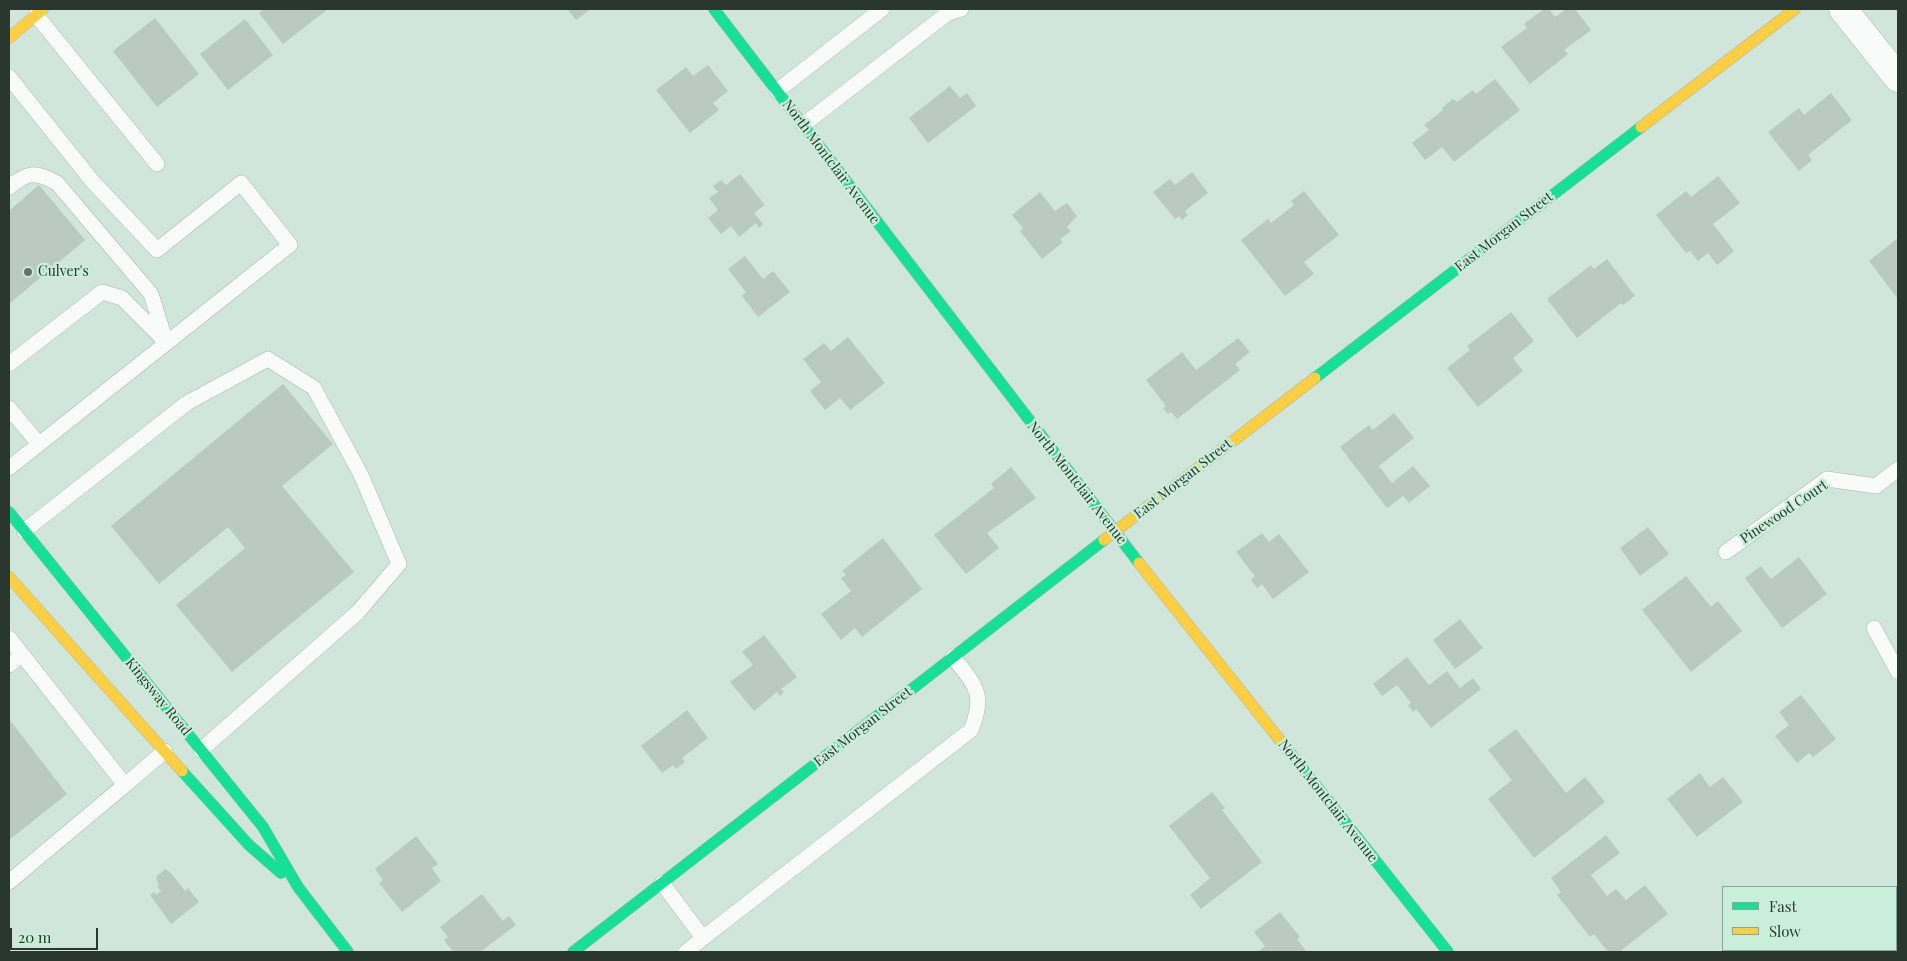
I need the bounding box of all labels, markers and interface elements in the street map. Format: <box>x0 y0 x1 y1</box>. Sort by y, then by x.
street label: North Montclair Avenue <box>779 97 883 227</box>
street label: East Morgan Street <box>1452 189 1556 275</box>
place label: Culver's <box>38 264 89 280</box>
marker: Culver's <box>22 266 34 278</box>
street label: North Montclair Avenue <box>1024 418 1130 548</box>
street label: East Morgan Street <box>1131 436 1235 522</box>
street label: Pinewood Court <box>1737 477 1831 547</box>
street label: Kingsway Road <box>122 655 194 739</box>
street label: East Morgan Street <box>811 684 915 770</box>
street label: North Montclair Avenue <box>1275 736 1381 866</box>
legend <box>1722 886 1897 951</box>
text: Fast <box>1769 896 1797 916</box>
scale bar <box>12 918 100 950</box>
text: Slow <box>1769 921 1801 941</box>
text: 20 m <box>18 927 51 947</box>

